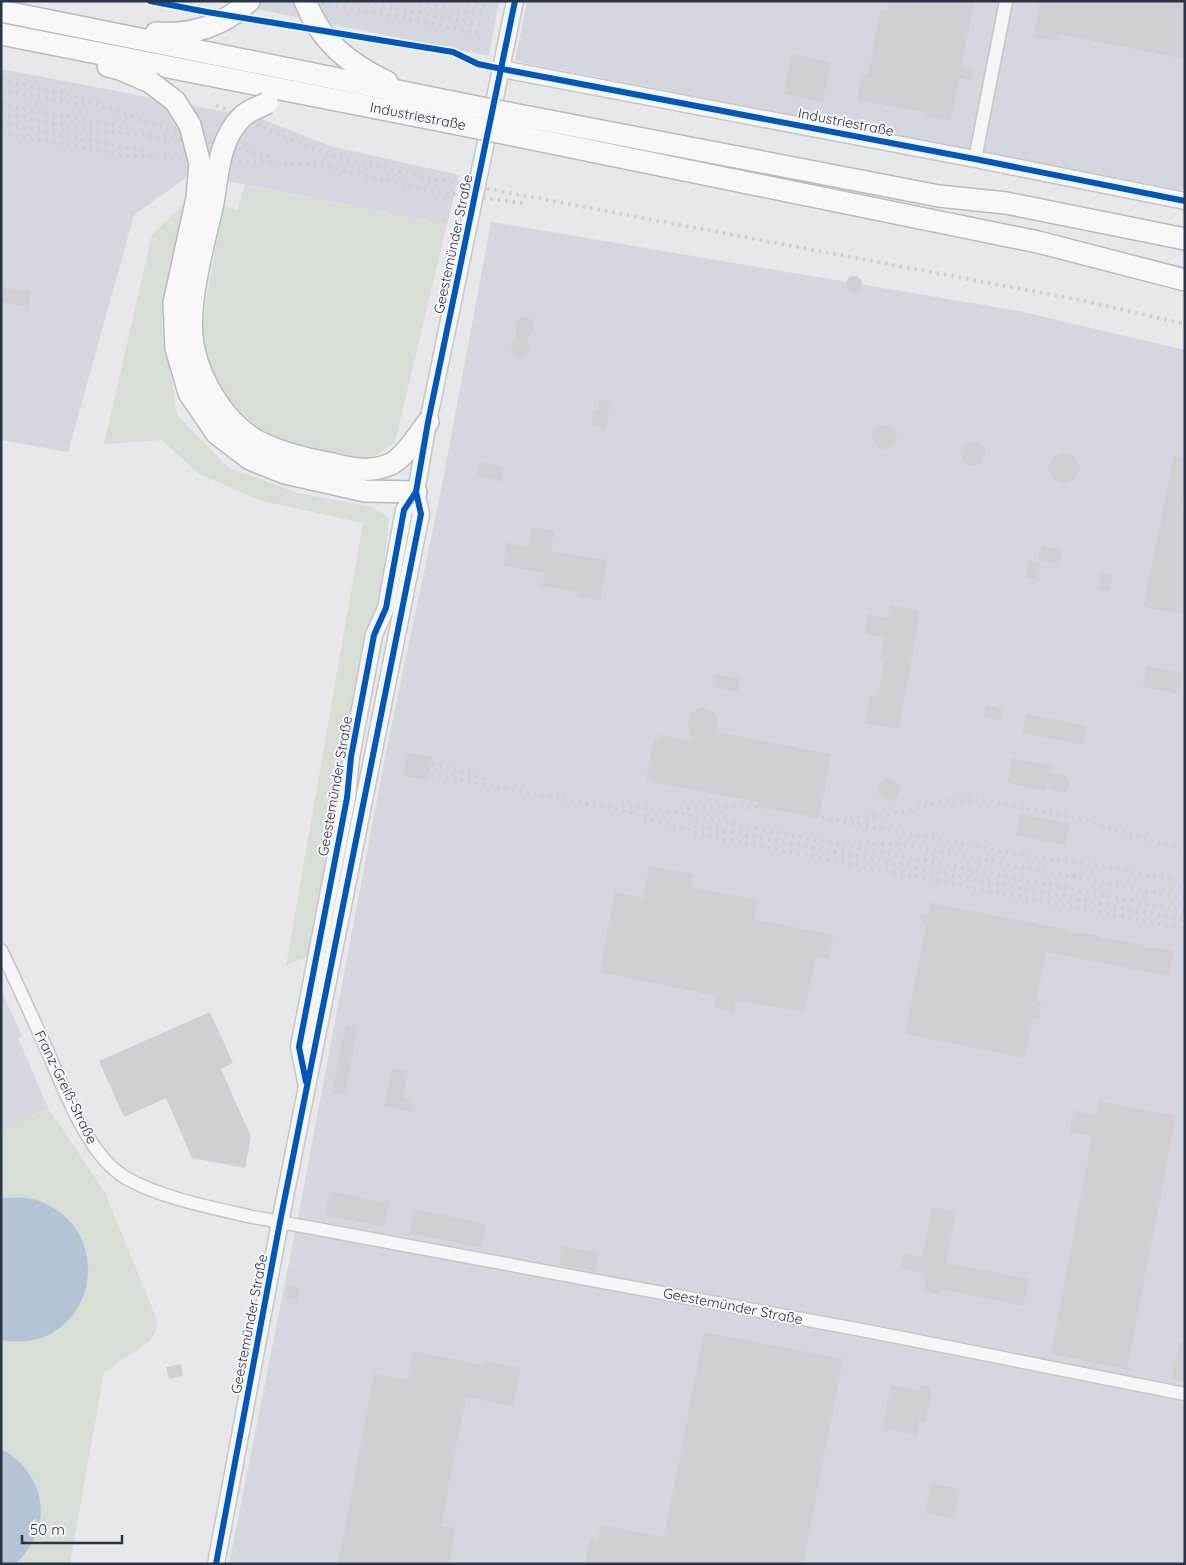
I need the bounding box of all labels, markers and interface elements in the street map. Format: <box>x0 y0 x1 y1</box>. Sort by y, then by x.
street label: Industriestraße <box>369 98 468 134</box>
street label: Industriestraße <box>797 104 896 140</box>
street label: Geestemünder Straße <box>429 173 477 315</box>
street label: Geestemünder Straße <box>314 715 356 857</box>
street label: Franz-Greiß-Straße <box>31 1027 101 1147</box>
street label: Geestemünder Straße <box>227 1253 271 1395</box>
street label: Geestemünder Straße <box>662 1284 804 1328</box>
scale bar <box>22 1512 122 1544</box>
text: 50 m <box>30 1520 65 1539</box>

